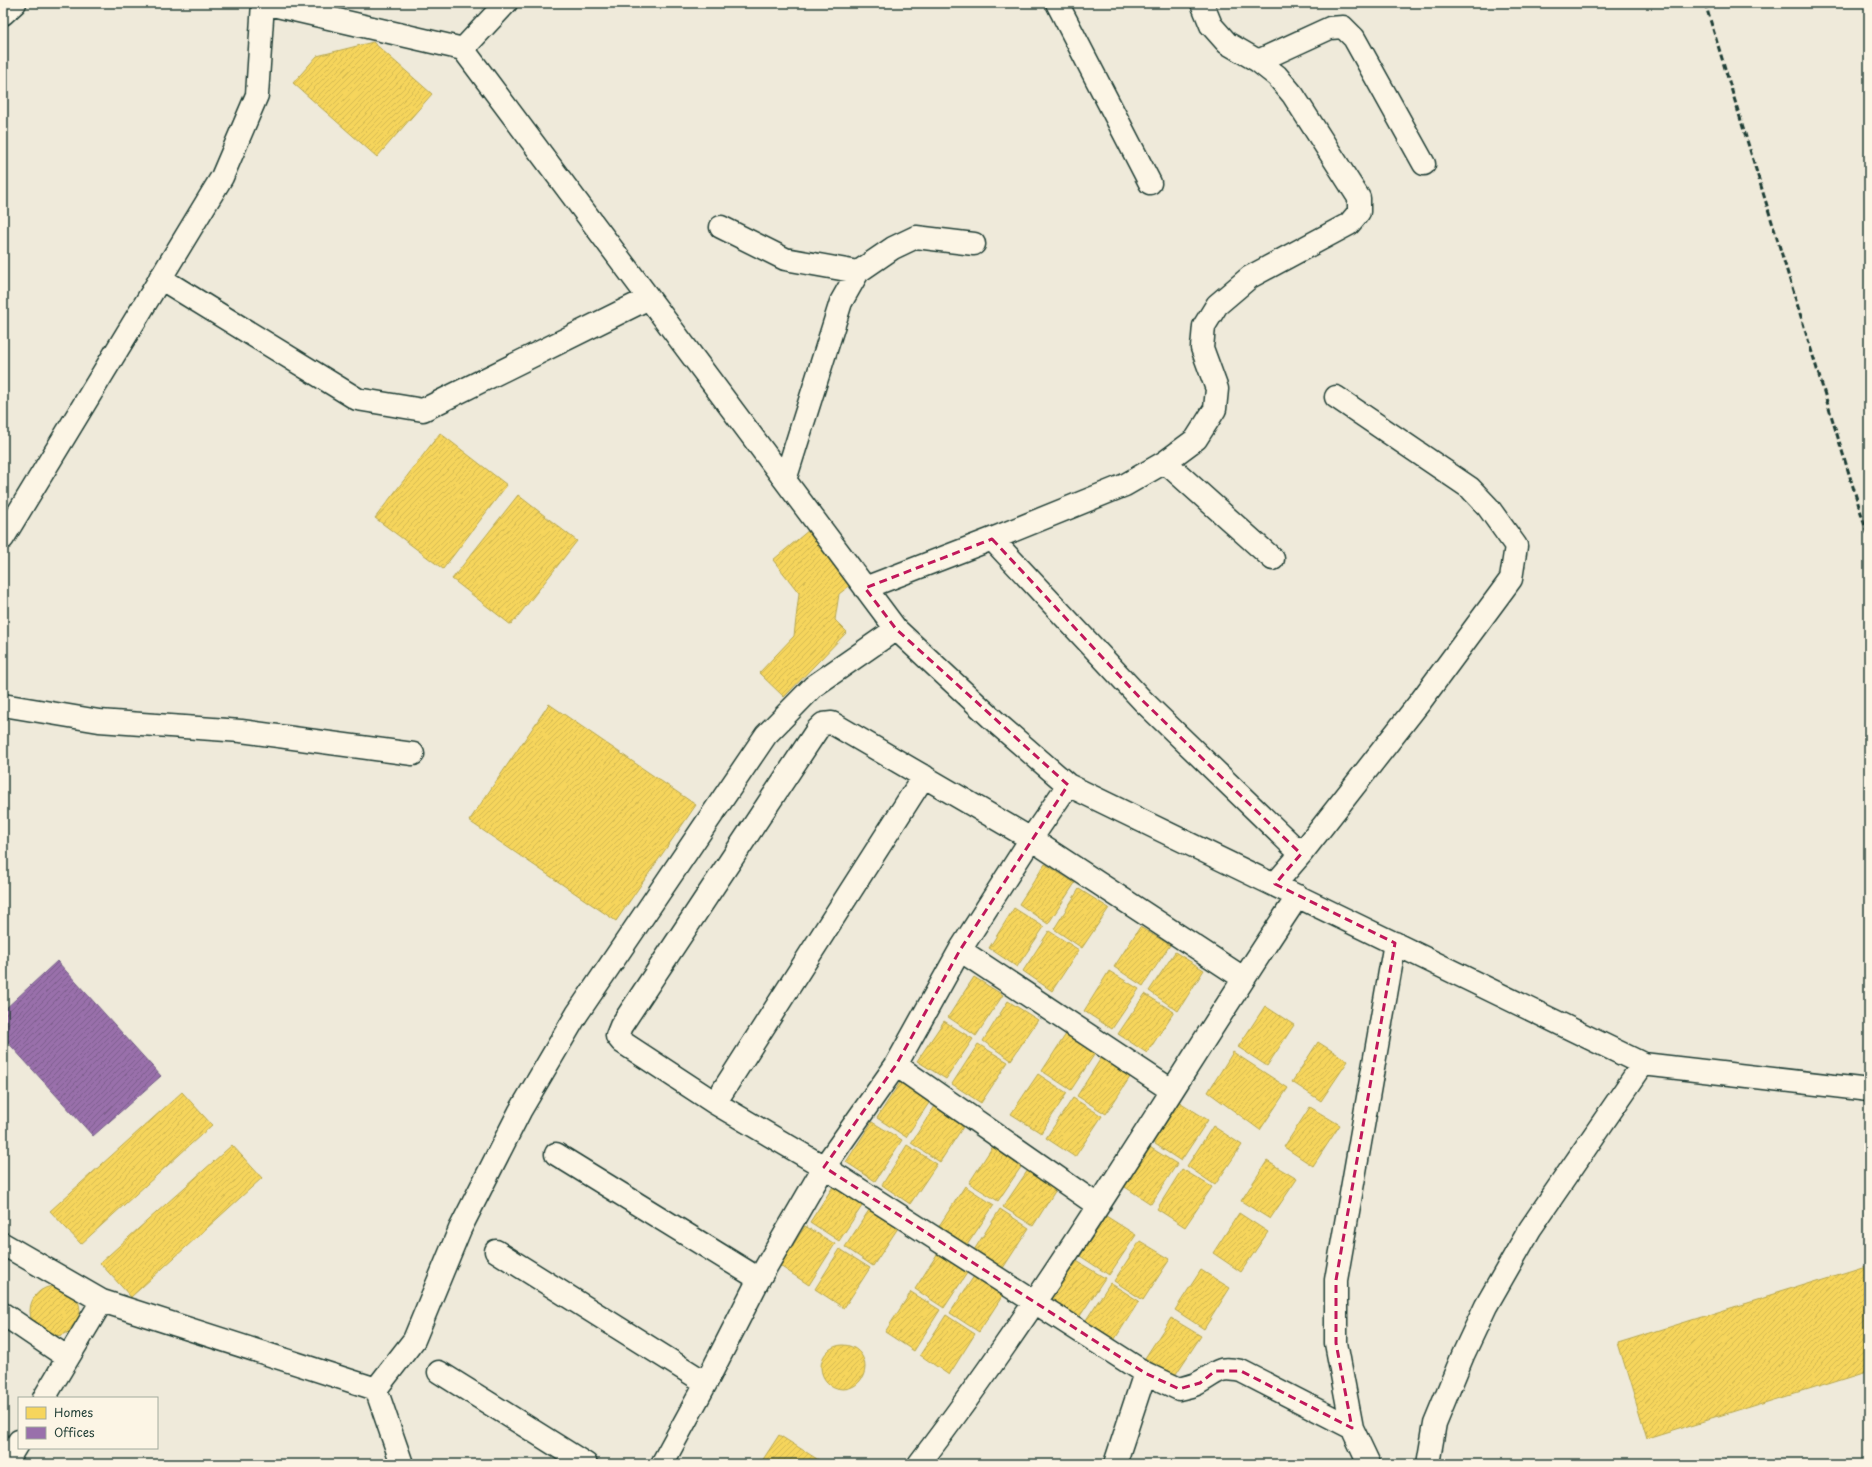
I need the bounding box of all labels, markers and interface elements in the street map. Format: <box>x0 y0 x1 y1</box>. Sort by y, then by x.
legend <box>18 1397 158 1449</box>
text: Homes <box>54 1403 93 1421</box>
text: Offices <box>54 1423 95 1441</box>

